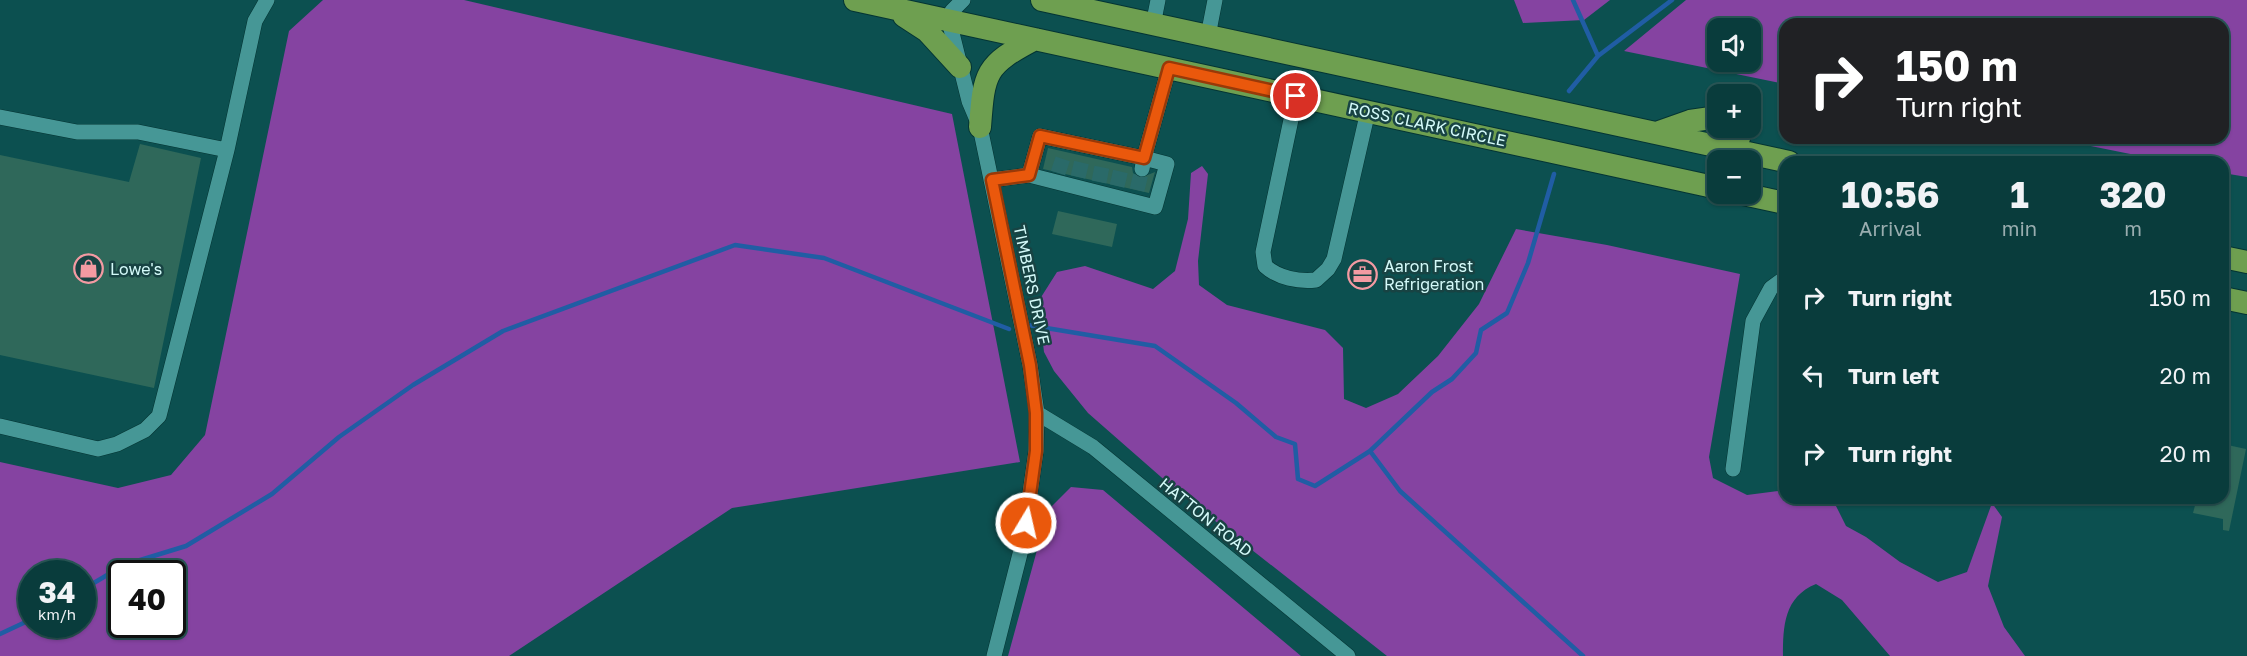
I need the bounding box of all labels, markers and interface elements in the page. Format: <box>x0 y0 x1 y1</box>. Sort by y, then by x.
map controls <box>1707 18 1761 204</box>
button: sound <box>1707 18 1761 72</box>
text: 150 m <box>1896 40 2018 90</box>
icon: right <box>1797 42 1875 120</box>
pin <box>1270 70 1321 121</box>
icon: arrive <box>1279 79 1312 112</box>
button: + <box>1707 84 1761 138</box>
text: Turn right <box>1896 91 2022 123</box>
street label: ROSS CLARK CIRCLE <box>1346 97 1508 151</box>
button: − <box>1707 150 1761 204</box>
text: 10:56 <box>1841 173 1940 216</box>
text: 1 <box>2010 173 2029 216</box>
text: 320 <box>2099 173 2167 216</box>
text: Arrival <box>1859 216 1922 240</box>
text: min <box>2002 216 2037 240</box>
text: m <box>2124 216 2142 240</box>
street label: TIMBERS DRIVE <box>1010 223 1054 347</box>
shop icon: Lowe's <box>73 253 105 285</box>
place label: Aaron Frost Refrigeration <box>1384 256 1484 294</box>
place label: Lowe's <box>110 259 162 279</box>
office icon: Aaron Frost Refrigeration <box>1347 259 1379 291</box>
icon: right <box>1797 281 1830 314</box>
text: Turn right <box>1848 284 1952 311</box>
text: 150 m <box>2149 284 2211 311</box>
icon: left <box>1797 359 1830 392</box>
text: Turn left <box>1848 362 1939 389</box>
text: 20 m <box>2160 362 2211 389</box>
icon: right <box>1797 437 1830 470</box>
text: Turn right <box>1848 440 1952 467</box>
text: 20 m <box>2160 440 2211 467</box>
street label: HATTON ROAD <box>1155 473 1257 561</box>
position arrow <box>994 491 1058 555</box>
speed limit sign: 40 <box>108 560 186 638</box>
text: 34 <box>38 574 76 610</box>
text: km/h <box>38 605 76 623</box>

